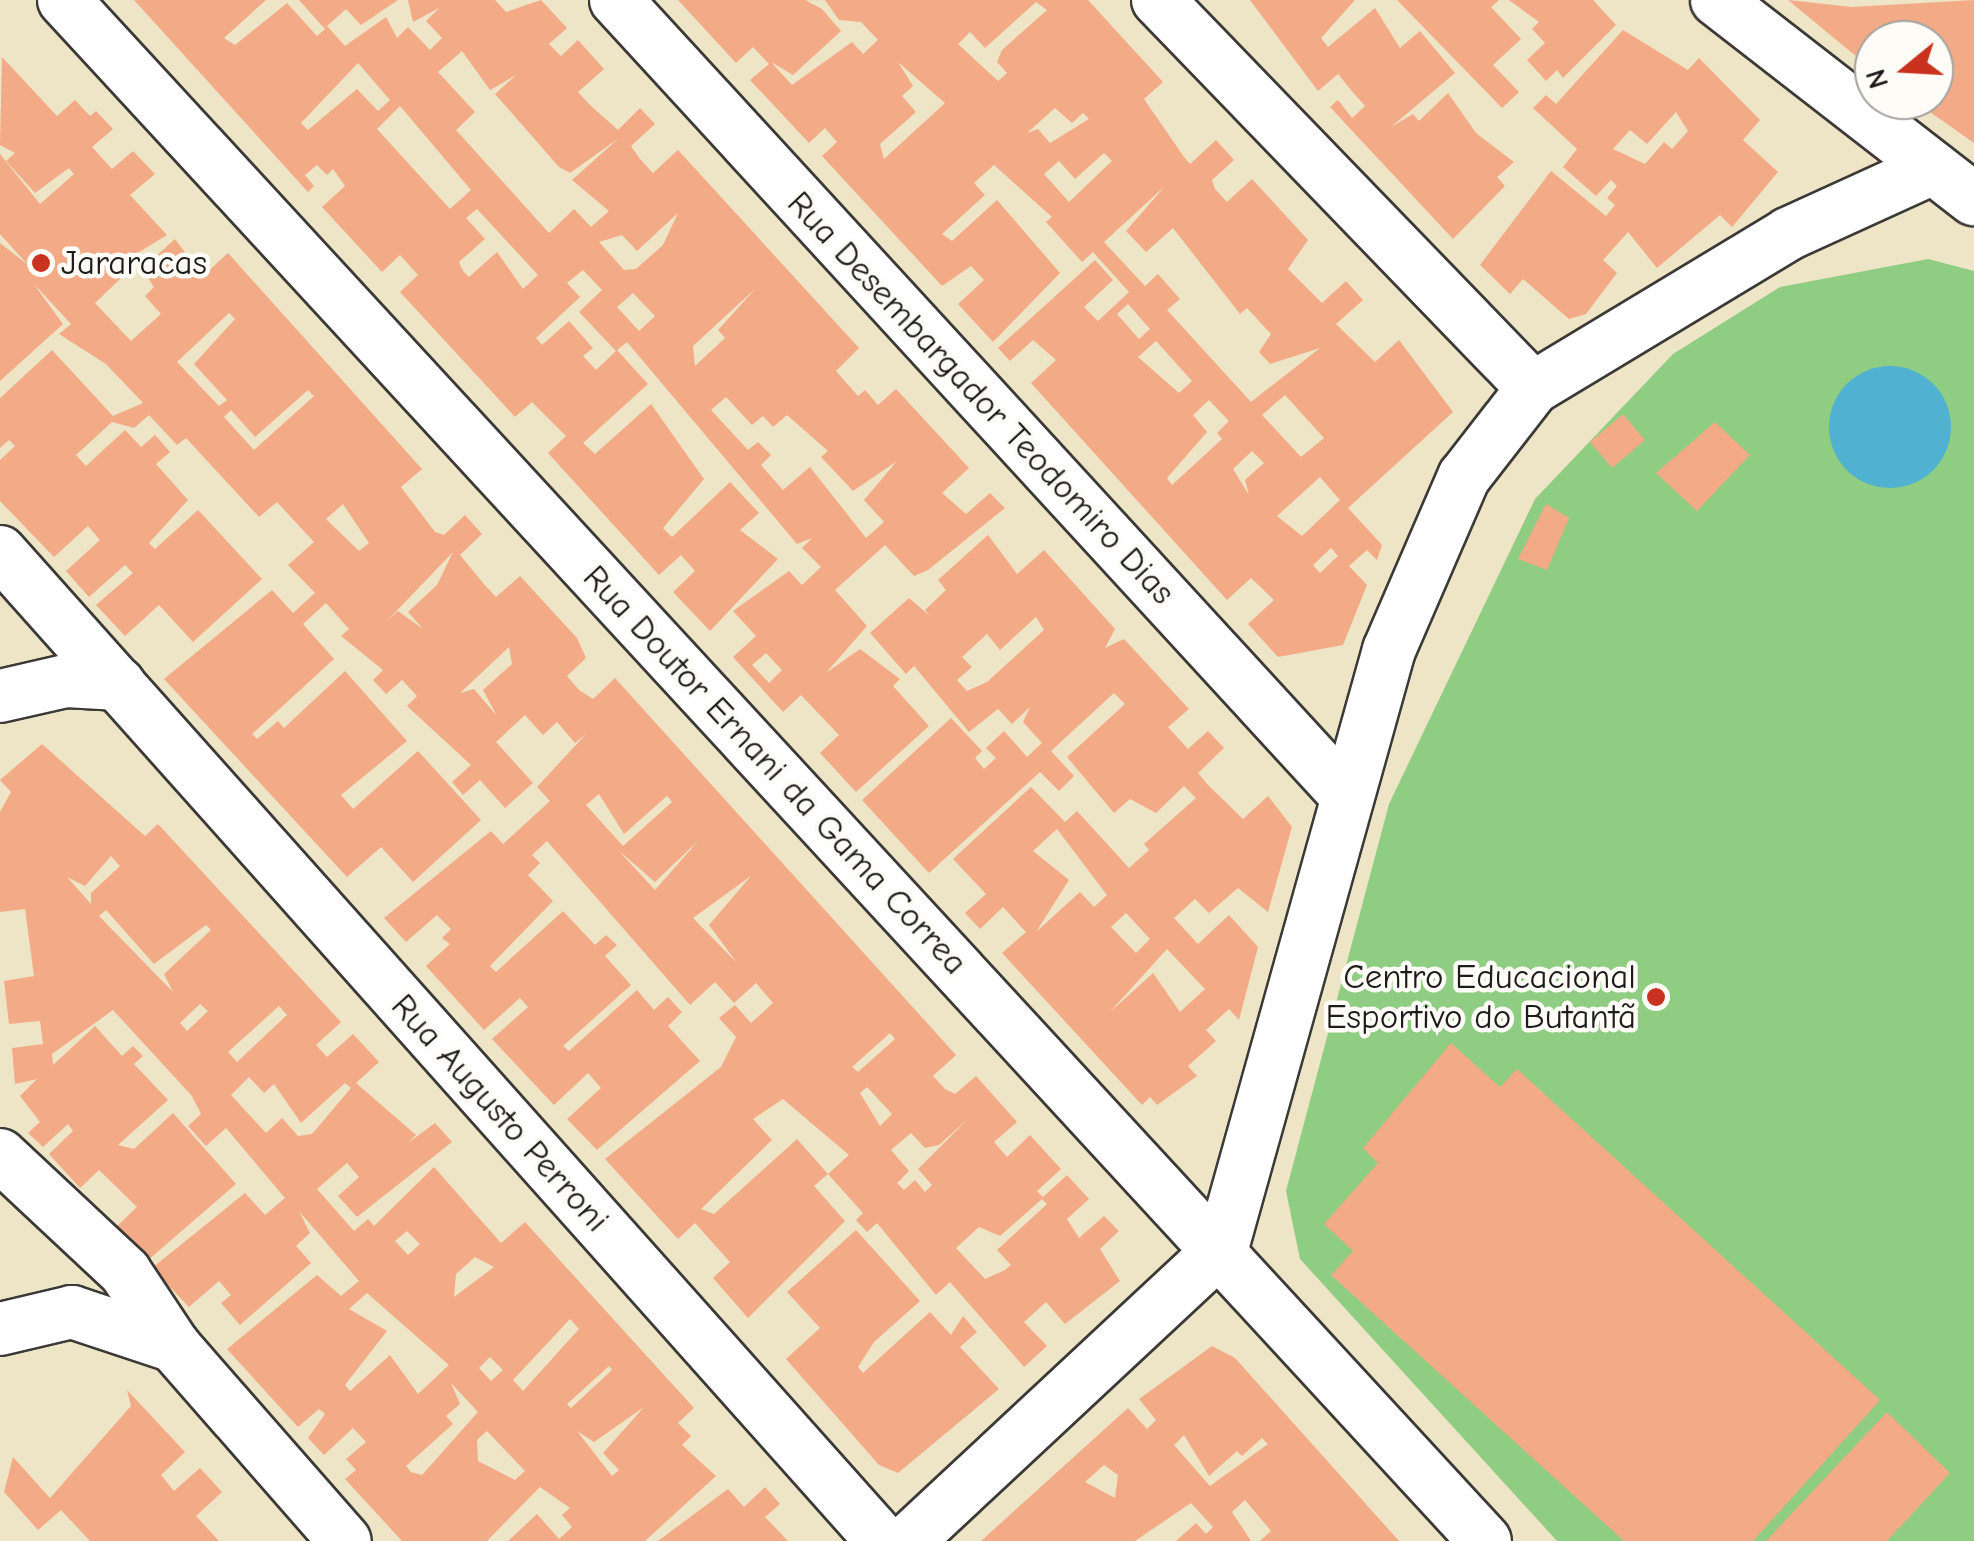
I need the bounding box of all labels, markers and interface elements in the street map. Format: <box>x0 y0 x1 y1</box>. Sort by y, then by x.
north arrow <box>1854 20 1954 120</box>
text: N <box>1859 65 1895 92</box>
street label: Rua Desembargador Teodomiro Dias <box>778 183 1184 613</box>
place label: Jararacas <box>61 242 207 284</box>
marker: Jararacas <box>30 252 52 274</box>
street label: Rua Doutor Ernani da Gama Correa <box>574 557 976 983</box>
place label: Centro Educacional Esportivo do Butantã <box>1325 956 1636 1038</box>
street label: Rua Augusto Perroni <box>382 985 618 1241</box>
marker: Centro Educacional Esportivo do Butantã <box>1645 986 1667 1008</box>

